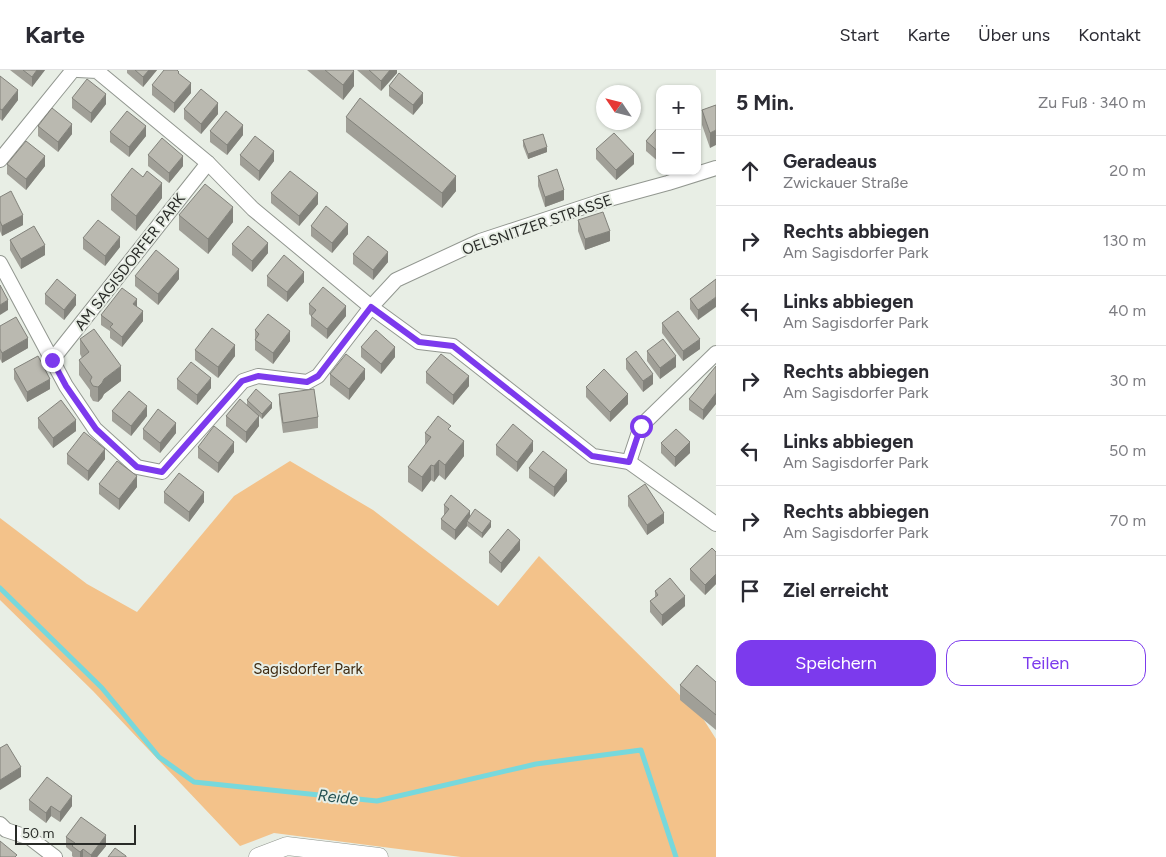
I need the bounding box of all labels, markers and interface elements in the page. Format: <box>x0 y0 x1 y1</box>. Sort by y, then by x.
text: Karte <box>25 20 85 49</box>
text: Start <box>840 24 879 46</box>
text: Karte <box>907 24 950 46</box>
text: Über uns <box>978 24 1050 46</box>
text: Kontakt <box>1078 24 1141 46</box>
north arrow <box>596 85 641 130</box>
map controls <box>656 85 701 175</box>
button: + <box>656 85 701 130</box>
text: 5 Min. <box>736 90 794 115</box>
text: Zu Fuß · 340 m <box>1038 93 1146 112</box>
button: − <box>656 130 701 175</box>
text: Geradeaus <box>783 150 877 173</box>
icon: ahead <box>736 157 764 185</box>
text: 20 m <box>1109 161 1146 180</box>
text: Zwickauer Straße <box>783 173 908 192</box>
street label: AM SAGISDORFER PARK <box>71 189 190 334</box>
street label: OELSNITZER STRASSE <box>460 191 614 259</box>
text: Rechts abbiegen <box>783 220 929 243</box>
icon: right <box>736 227 764 255</box>
text: 130 m <box>1103 231 1146 250</box>
text: Am Sagisdorfer Park <box>783 243 928 262</box>
text: Links abbiegen <box>783 290 914 313</box>
icon: left <box>736 297 764 325</box>
text: 40 m <box>1108 301 1146 320</box>
text: Am Sagisdorfer Park <box>783 313 928 332</box>
route end <box>41 349 64 372</box>
text: Rechts abbiegen <box>783 360 929 383</box>
icon: right <box>736 367 764 395</box>
text: 30 m <box>1109 371 1146 390</box>
text: Am Sagisdorfer Park <box>783 383 928 402</box>
route start <box>630 415 653 438</box>
text: Links abbiegen <box>783 430 914 453</box>
icon: left <box>736 437 764 465</box>
text: 50 m <box>1109 441 1146 460</box>
text: Am Sagisdorfer Park <box>783 453 928 472</box>
text: Rechts abbiegen <box>783 500 929 523</box>
icon: right <box>736 507 764 535</box>
text: 70 m <box>1110 511 1146 530</box>
text: Am Sagisdorfer Park <box>783 523 928 542</box>
icon: arrive <box>736 577 764 605</box>
text: Ziel erreicht <box>783 579 889 602</box>
button: Speichern <box>736 640 936 686</box>
button: Teilen <box>946 640 1146 686</box>
park label: Sagisdorfer Park <box>253 660 364 678</box>
water label: Reide <box>317 785 359 809</box>
scale bar <box>15 822 136 845</box>
text: 50 m <box>22 825 54 842</box>

